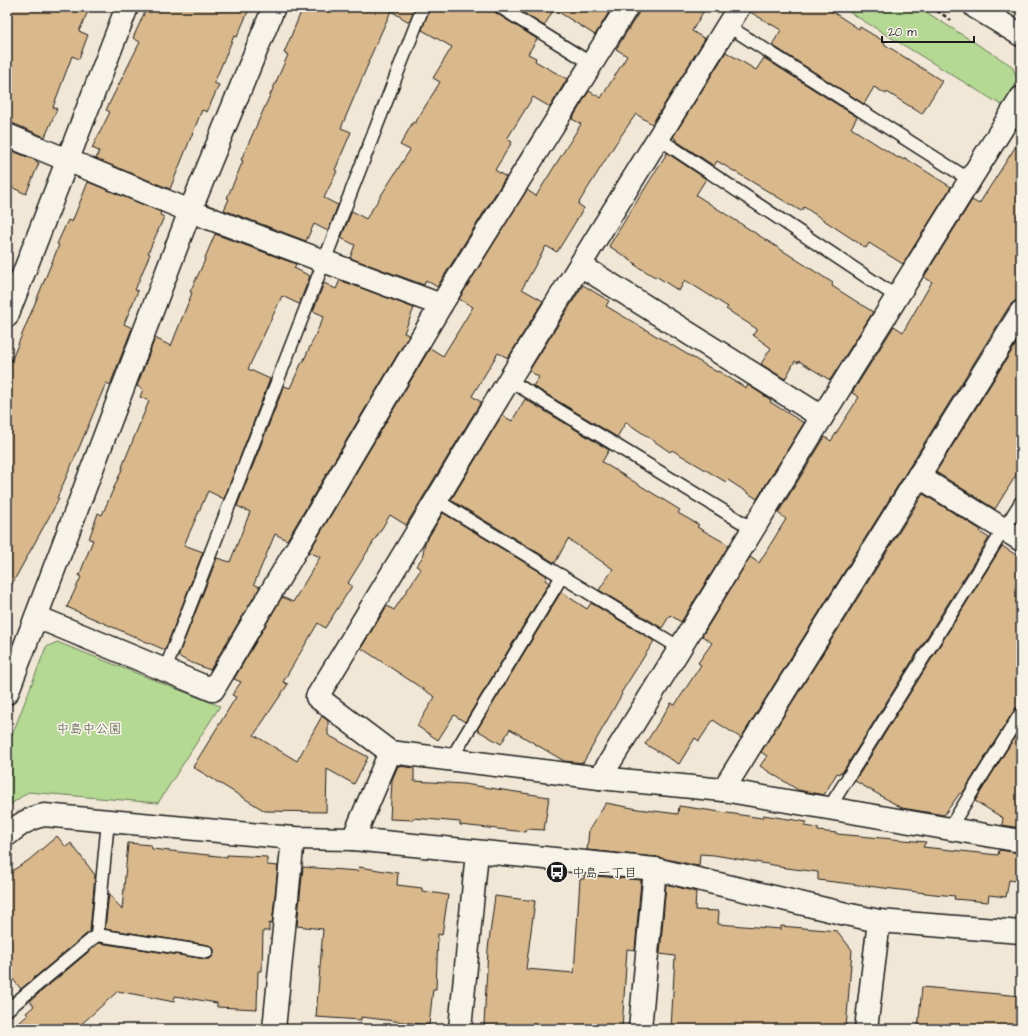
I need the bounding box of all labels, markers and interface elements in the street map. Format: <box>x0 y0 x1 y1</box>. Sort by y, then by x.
scale bar <box>882 18 974 44</box>
text: 20 m <box>888 24 917 41</box>
park label: 中島中公園 <box>56 720 122 738</box>
bus stop icon: 中島一丁目 <box>544 859 570 885</box>
place label: 中島一丁目 <box>572 864 637 882</box>

